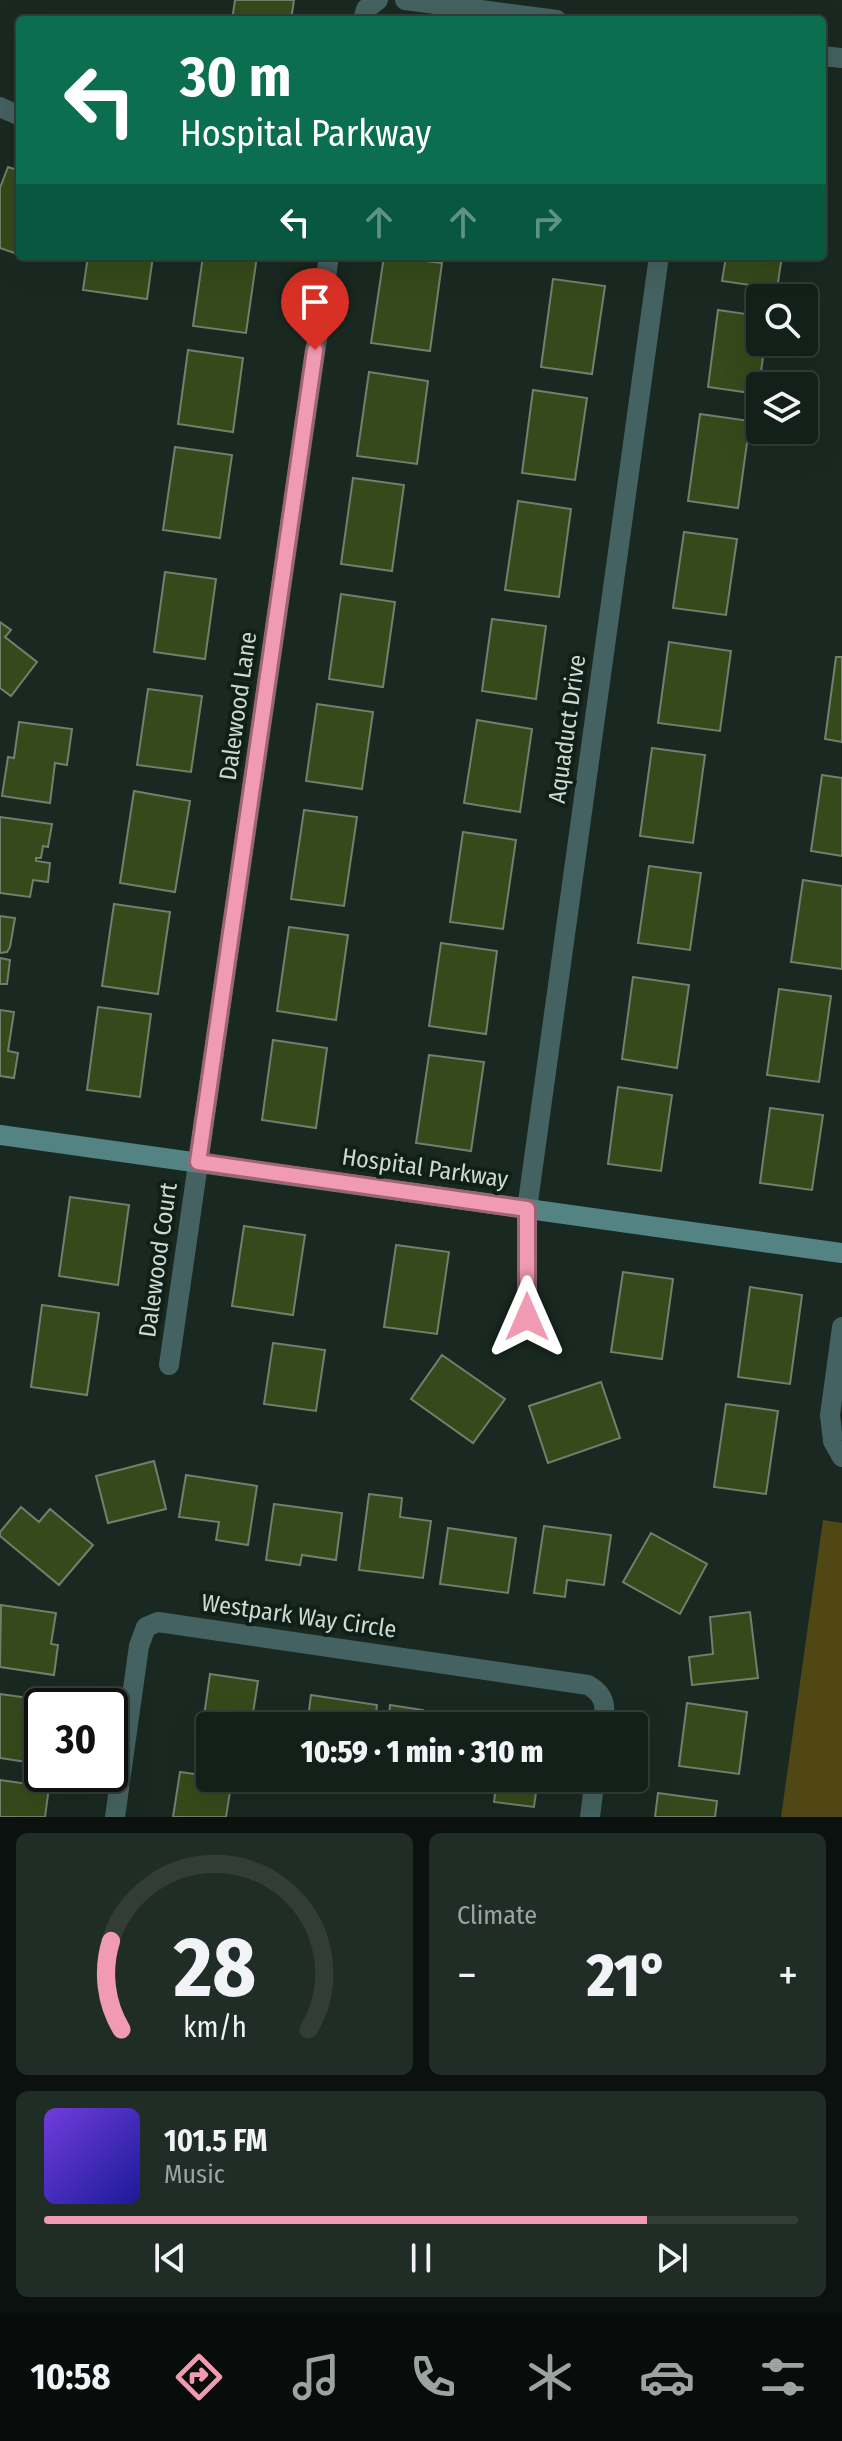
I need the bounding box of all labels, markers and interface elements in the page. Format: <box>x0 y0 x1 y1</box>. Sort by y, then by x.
text: 30 m <box>180 44 291 111</box>
icon: left <box>48 48 152 152</box>
text: Hospital Parkway <box>180 112 431 156</box>
icon: left <box>273 200 317 244</box>
icon: ahead <box>357 200 401 244</box>
icon: ahead <box>441 200 485 244</box>
icon: right <box>525 200 569 244</box>
pin <box>281 268 349 350</box>
icon: arrive <box>293 280 337 324</box>
map controls <box>746 284 818 444</box>
button: search <box>746 284 818 356</box>
button: layers <box>746 372 818 444</box>
street label: Dalewood Lane <box>214 630 262 782</box>
street label: Aquaduct Drive <box>543 653 591 805</box>
street label: Hospital Parkway <box>340 1142 510 1194</box>
street label: Dalewood Court <box>133 1181 183 1339</box>
position arrow <box>485 1275 569 1359</box>
street label: Westpark Way Circle <box>200 1588 398 1644</box>
speed limit sign: 30 <box>24 1688 128 1792</box>
text: 10:59 · 1 min · 310 m <box>301 1734 543 1770</box>
text: Climate <box>457 1900 537 1931</box>
text: 28 <box>172 1918 256 2018</box>
text: 21° <box>587 1940 668 2012</box>
text: − <box>457 1949 477 2002</box>
text: + <box>778 1949 798 2002</box>
text: km/h <box>183 2010 246 2045</box>
text: 101.5 FM <box>164 2123 267 2159</box>
text: Music <box>164 2159 225 2190</box>
icon: previous <box>148 2236 192 2280</box>
icon: pause <box>399 2236 443 2280</box>
icon: next <box>650 2236 694 2280</box>
icon: directions <box>171 2349 227 2405</box>
icon: music <box>288 2349 344 2405</box>
icon: phone <box>405 2349 461 2405</box>
icon: climate <box>522 2349 578 2405</box>
icon: car <box>639 2349 695 2405</box>
icon: filters <box>755 2349 811 2405</box>
text: 10:58 <box>30 2355 111 2399</box>

